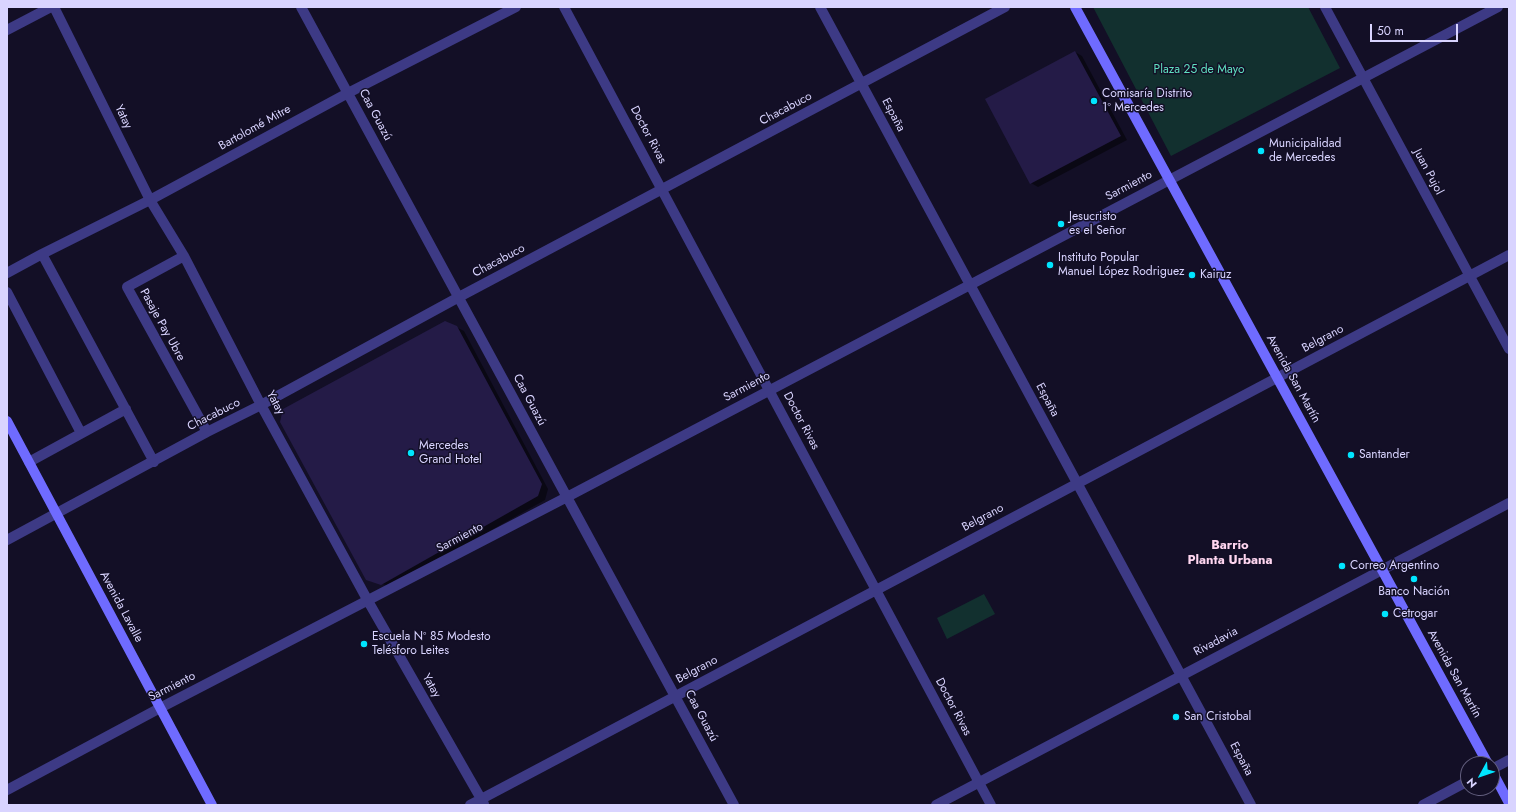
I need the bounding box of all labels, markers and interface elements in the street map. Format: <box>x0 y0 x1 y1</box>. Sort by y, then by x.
scale bar <box>1372 16 1460 42</box>
text: 50 m <box>1377 22 1404 40</box>
park label: Plaza 25 de Mayo <box>1154 63 1244 77</box>
street label: Caa Guazú <box>355 87 395 143</box>
place label: Comisaría Distrito 1º Mercedes <box>1102 87 1192 115</box>
street label: Chacabuco <box>757 89 815 129</box>
street label: España <box>878 96 908 134</box>
marker: Comisaría Distrito 1º Mercedes <box>1089 96 1099 106</box>
street label: Bartolomé Mitre <box>216 102 294 154</box>
street label: Yatay <box>111 103 135 131</box>
street label: Doctor Rivas <box>627 104 669 166</box>
place label: Municipalidad de Mercedes <box>1269 137 1341 165</box>
marker: Municipalidad de Mercedes <box>1256 146 1266 156</box>
street label: Juan Pujol <box>1410 147 1446 197</box>
street label: Sarmiento <box>1103 168 1155 204</box>
place label: Jesucristo es el Señor <box>1069 210 1126 238</box>
marker: Jesucristo es el Señor <box>1056 219 1066 229</box>
street label: Chacabuco <box>470 241 528 281</box>
place label: Instituto Popular Manuel López Rodriguez <box>1058 251 1185 279</box>
marker: Instituto Popular Manuel López Rodriguez <box>1045 260 1055 270</box>
place label: Kairuz <box>1200 268 1232 282</box>
marker: Kairuz <box>1187 270 1197 280</box>
street label: Pasaje Pay Ubre <box>136 286 188 364</box>
street label: Belgrano <box>1300 322 1346 356</box>
street label: Avenida San Martín <box>1263 332 1323 426</box>
street label: Sarmiento <box>721 369 773 405</box>
street label: Caa Guazú <box>509 372 549 428</box>
street label: España <box>1032 381 1062 419</box>
street label: Yatay <box>263 389 287 417</box>
street label: Doctor Rivas <box>780 390 822 452</box>
street label: Chacabuco <box>185 396 243 434</box>
place label: Mercedes Grand Hotel <box>419 439 482 467</box>
marker: Mercedes Grand Hotel <box>406 448 416 458</box>
place label: Santander <box>1359 448 1410 462</box>
marker: Santander <box>1346 450 1356 460</box>
street label: Belgrano <box>960 501 1006 535</box>
street label: Sarmiento <box>434 520 486 556</box>
district label: Barrio Planta Urbana <box>1187 538 1273 569</box>
place label: Correo Argentino <box>1350 559 1439 573</box>
marker: Correo Argentino <box>1337 561 1347 571</box>
street label: Avenida Lavalle <box>96 569 146 645</box>
marker: Banco Nación <box>1409 574 1419 584</box>
place label: Banco Nación <box>1378 585 1450 599</box>
place label: Cetrogar <box>1393 607 1437 621</box>
marker: Cetrogar <box>1380 609 1390 619</box>
street label: Rivadavia <box>1192 624 1240 660</box>
street label: Avenida San Martín <box>1424 627 1484 721</box>
place label: Escuela Nº 85 Modesto Telésforo Leites <box>372 630 490 658</box>
marker: Escuela Nº 85 Modesto Telésforo Leites <box>359 639 369 649</box>
street label: Belgrano <box>674 653 720 687</box>
street label: Sarmiento <box>146 669 198 705</box>
street label: Yatay <box>418 671 444 701</box>
street label: Doctor Rivas <box>932 676 974 738</box>
street label: Caa Guazú <box>681 688 721 744</box>
place label: San Cristobal <box>1184 710 1251 724</box>
marker: San Cristobal <box>1171 712 1181 722</box>
street label: España <box>1226 740 1256 778</box>
north arrow <box>1460 756 1500 796</box>
text: N <box>1463 775 1481 792</box>

